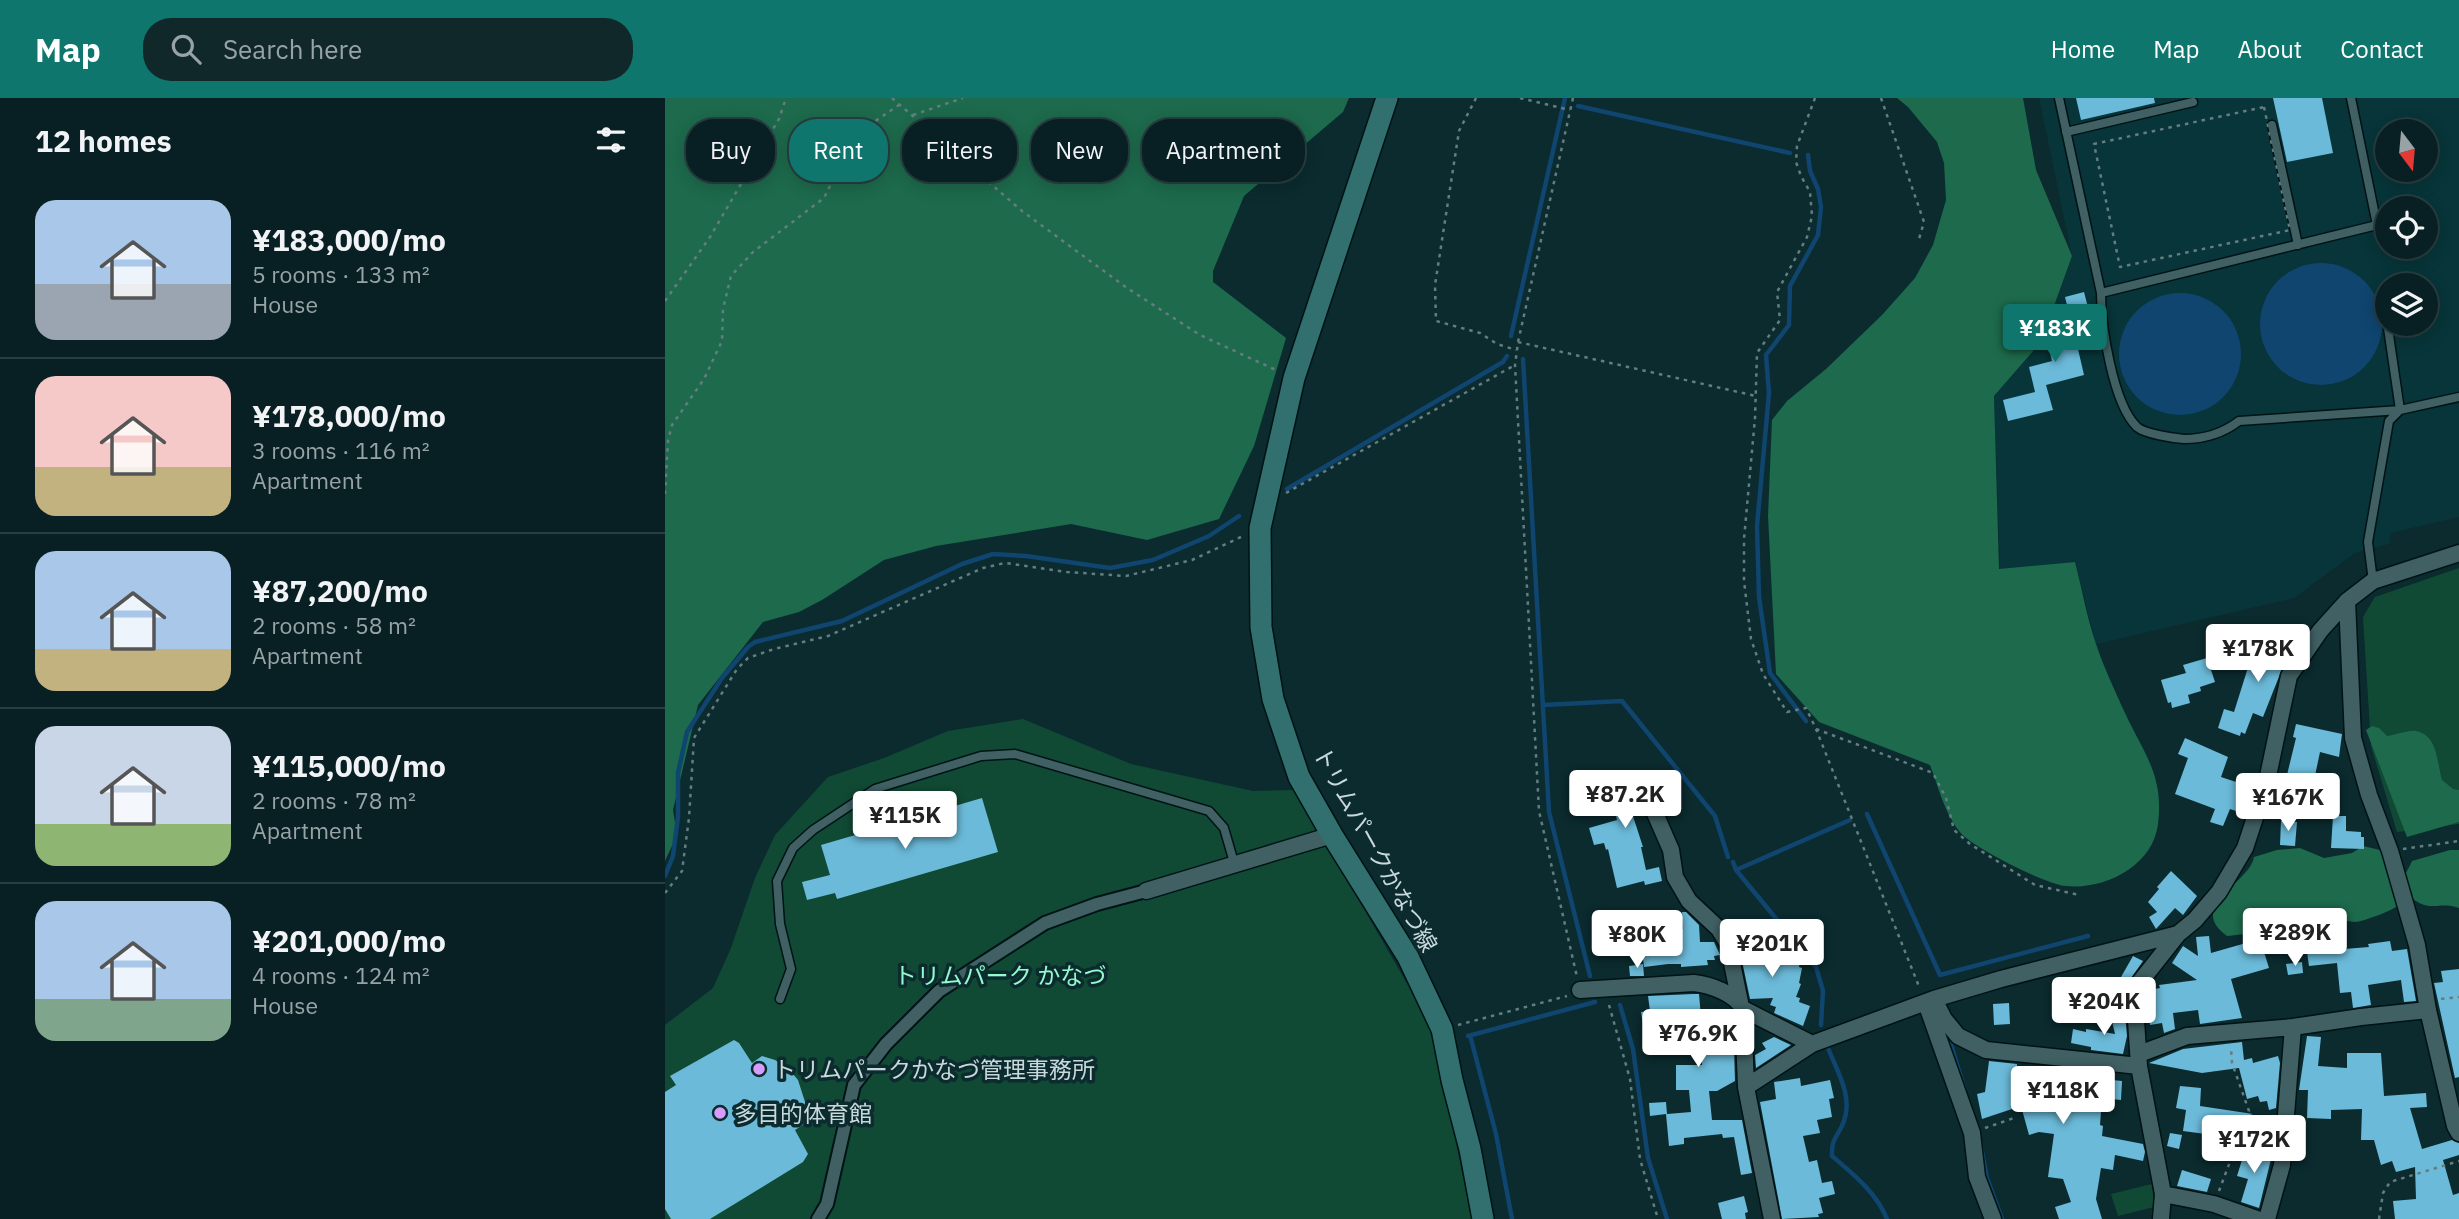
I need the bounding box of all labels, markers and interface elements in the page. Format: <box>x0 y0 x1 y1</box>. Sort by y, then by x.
search box <box>143 18 633 81</box>
text: Map <box>35 28 101 71</box>
icon: search <box>167 30 205 68</box>
text: Search here <box>223 32 362 66</box>
text: Home <box>2051 33 2115 65</box>
text: Map <box>2153 33 2199 65</box>
text: About <box>2237 33 2302 65</box>
text: Contact <box>2340 33 2424 65</box>
chip: Buy <box>686 119 775 182</box>
chip: Rent <box>789 119 888 182</box>
chip: Filters <box>902 119 1017 182</box>
chip: New <box>1031 119 1128 182</box>
chip: Apartment <box>1142 119 1305 182</box>
north arrow <box>2375 119 2438 182</box>
map controls <box>2375 119 2438 336</box>
text: 12 homes <box>35 121 172 160</box>
icon: filters <box>592 121 630 159</box>
button: locate <box>2375 196 2438 259</box>
text: ¥183,000/mo <box>252 220 446 259</box>
icon: home <box>91 228 175 312</box>
text: 5 rooms · 133 m² <box>252 259 430 289</box>
button: layers <box>2375 273 2438 336</box>
text: House <box>252 289 318 319</box>
pin: ¥183K <box>2006 304 2104 364</box>
text: ¥183K <box>2019 312 2091 342</box>
text: ¥178,000/mo <box>252 396 446 435</box>
icon: home <box>91 404 175 488</box>
text: 3 rooms · 116 m² <box>252 435 430 465</box>
text: Apartment <box>252 465 363 495</box>
text: ¥87,200/mo <box>252 571 428 610</box>
icon: home <box>91 579 175 663</box>
text: 2 rooms · 58 m² <box>252 610 416 640</box>
pin: ¥178K <box>2209 624 2307 684</box>
text: ¥178K <box>2222 632 2294 662</box>
text: Apartment <box>252 640 363 670</box>
street label: トリムパークかなづ線 <box>1307 741 1445 957</box>
text: ¥115,000/mo <box>252 746 446 785</box>
icon: home <box>91 754 175 838</box>
pin: ¥87.2K <box>1568 770 1682 830</box>
pin: ¥167K <box>2239 774 2337 833</box>
text: ¥87.2K <box>1585 778 1665 808</box>
text: ¥167K <box>2252 781 2324 811</box>
text: 2 rooms · 78 m² <box>252 785 416 815</box>
pin: ¥115K <box>856 792 954 851</box>
text: ¥115K <box>869 799 941 829</box>
text: Apartment <box>252 815 363 845</box>
pin: ¥289K <box>2246 908 2344 968</box>
pin: ¥80K <box>1596 910 1678 970</box>
text: ¥289K <box>2259 916 2331 946</box>
text: ¥80K <box>1608 918 1666 948</box>
pin: ¥201K <box>1723 920 1821 979</box>
text: ¥201,000/mo <box>252 921 446 960</box>
text: ¥201K <box>1736 927 1808 957</box>
icon: home <box>91 929 175 1013</box>
text: 4 rooms · 124 m² <box>252 960 430 990</box>
park label: トリムパーク かなづ <box>894 960 1106 990</box>
pin: ¥204K <box>2055 978 2153 1037</box>
text: ¥204K <box>2068 985 2140 1015</box>
text: House <box>252 990 318 1020</box>
pin: ¥76.9K <box>1641 1010 1755 1069</box>
text: ¥76.9K <box>1658 1017 1738 1047</box>
place label: トリムパークかなづ管理事務所 <box>773 1054 1095 1084</box>
marker: トリムパークかなづ管理事務所 <box>751 1061 767 1077</box>
pin: ¥118K <box>2014 1066 2112 1126</box>
text: ¥118K <box>2027 1074 2099 1104</box>
place label: 多目的体育館 <box>734 1098 872 1128</box>
marker: 多目的体育館 <box>712 1105 728 1121</box>
pin: ¥172K <box>2205 1116 2303 1175</box>
text: ¥172K <box>2218 1123 2290 1153</box>

